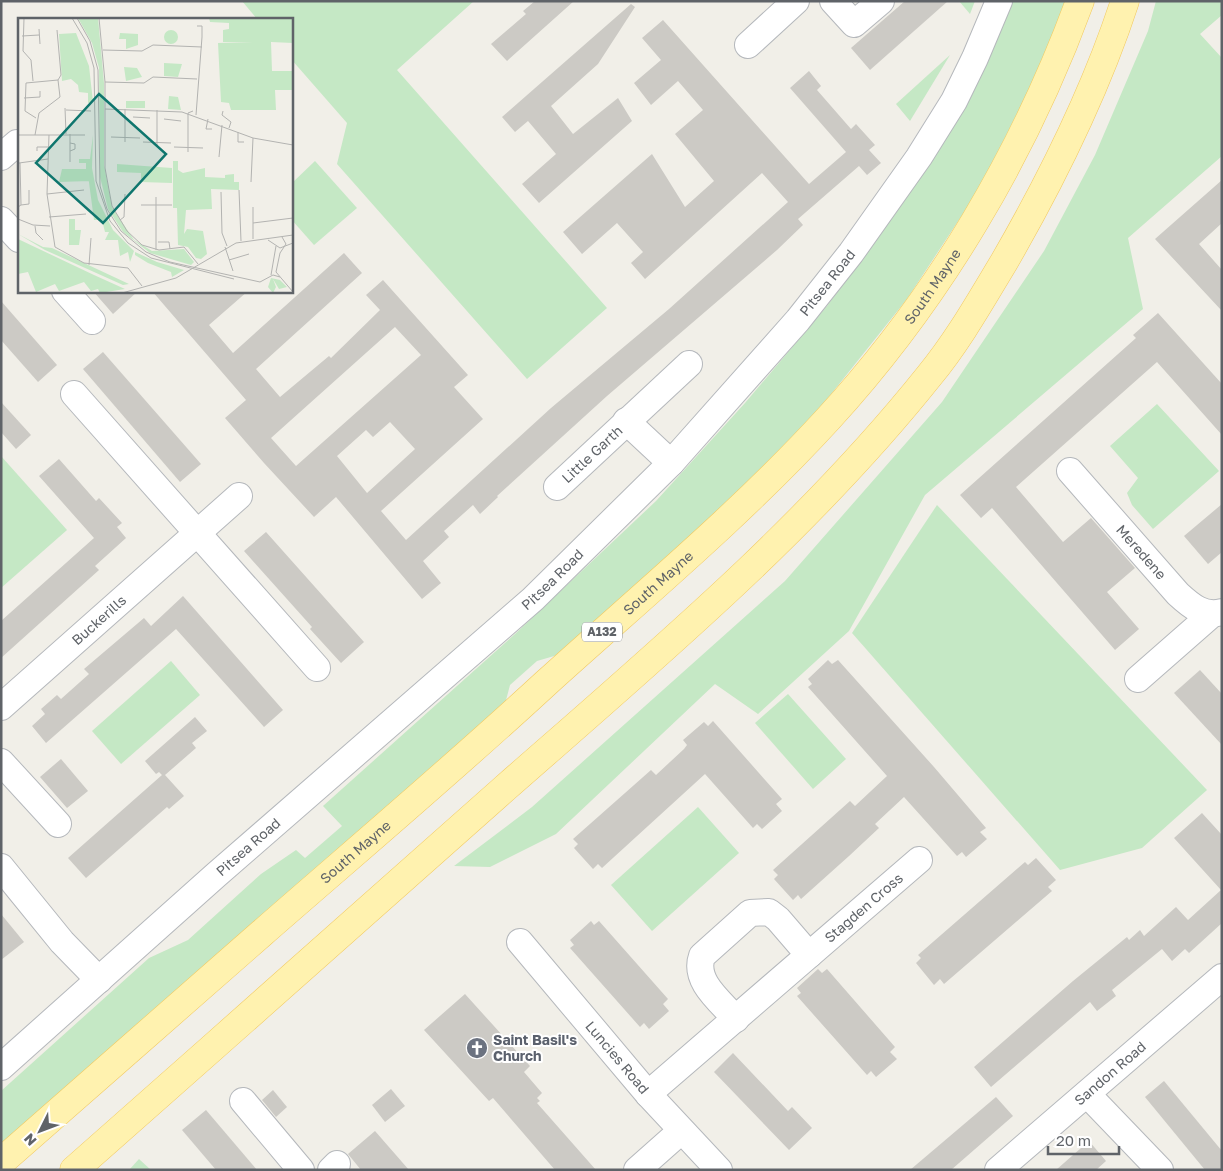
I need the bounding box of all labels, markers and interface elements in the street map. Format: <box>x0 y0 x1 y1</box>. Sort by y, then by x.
inset map <box>18 18 292 292</box>
street label: South Mayne <box>900 245 964 327</box>
street label: Pitsea Road <box>796 246 858 319</box>
street label: Little Garth <box>558 422 626 486</box>
street label: Meredene <box>1113 521 1170 583</box>
street label: Pitsea Road <box>518 545 587 613</box>
street label: South Mayne <box>619 547 696 618</box>
street label: Buckerills <box>68 591 129 648</box>
road number: A132 <box>582 622 622 642</box>
street label: Pitsea Road <box>212 814 284 879</box>
street label: South Mayne <box>316 816 394 887</box>
street label: Stagden Cross <box>821 869 906 946</box>
street label: Luncies Road <box>582 1017 653 1097</box>
place label: Saint Basil's Church <box>493 1031 577 1064</box>
church icon: Saint Basil's Church <box>465 1036 489 1060</box>
street label: Sandon Road <box>1071 1038 1149 1109</box>
north arrow <box>15 1106 65 1156</box>
scale bar <box>1048 1124 1119 1156</box>
text: N <box>20 1130 40 1150</box>
text: 20 m <box>1056 1131 1091 1149</box>

